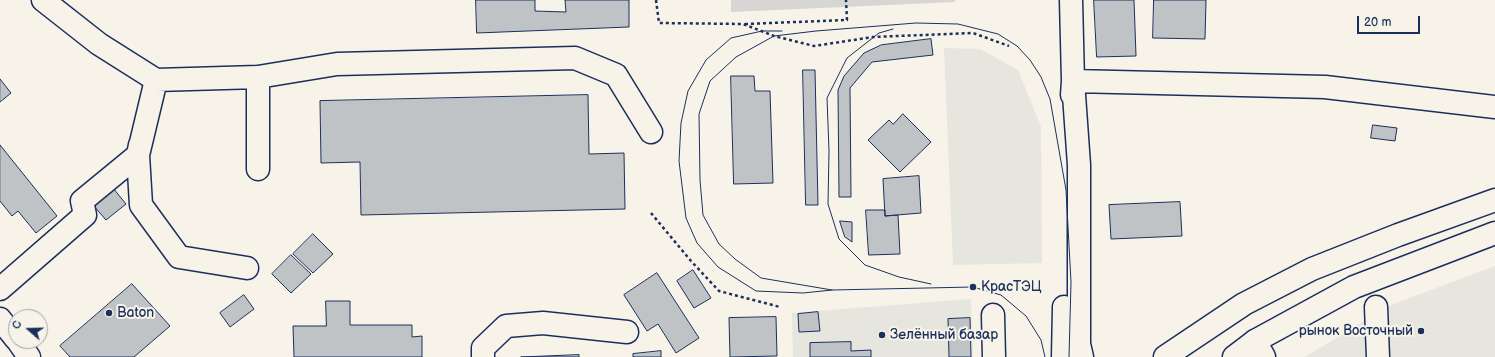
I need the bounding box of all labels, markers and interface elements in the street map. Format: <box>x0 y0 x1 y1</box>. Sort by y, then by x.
scale bar <box>1359 8 1422 34</box>
text: 20 m <box>1364 15 1391 30</box>
place label: КрасТЭЦ <box>981 279 1041 295</box>
marker: КрасТЭЦ <box>968 282 978 292</box>
place label: Baton <box>117 305 154 321</box>
marker: Baton <box>104 308 114 318</box>
north arrow <box>8 309 48 349</box>
text: С <box>10 319 25 331</box>
place label: рынок Восточный <box>1299 323 1413 339</box>
marker: рынок Восточный <box>1416 326 1426 336</box>
place label: Зелённый базар <box>890 327 998 343</box>
marker: Зелённый базар <box>877 330 887 340</box>

